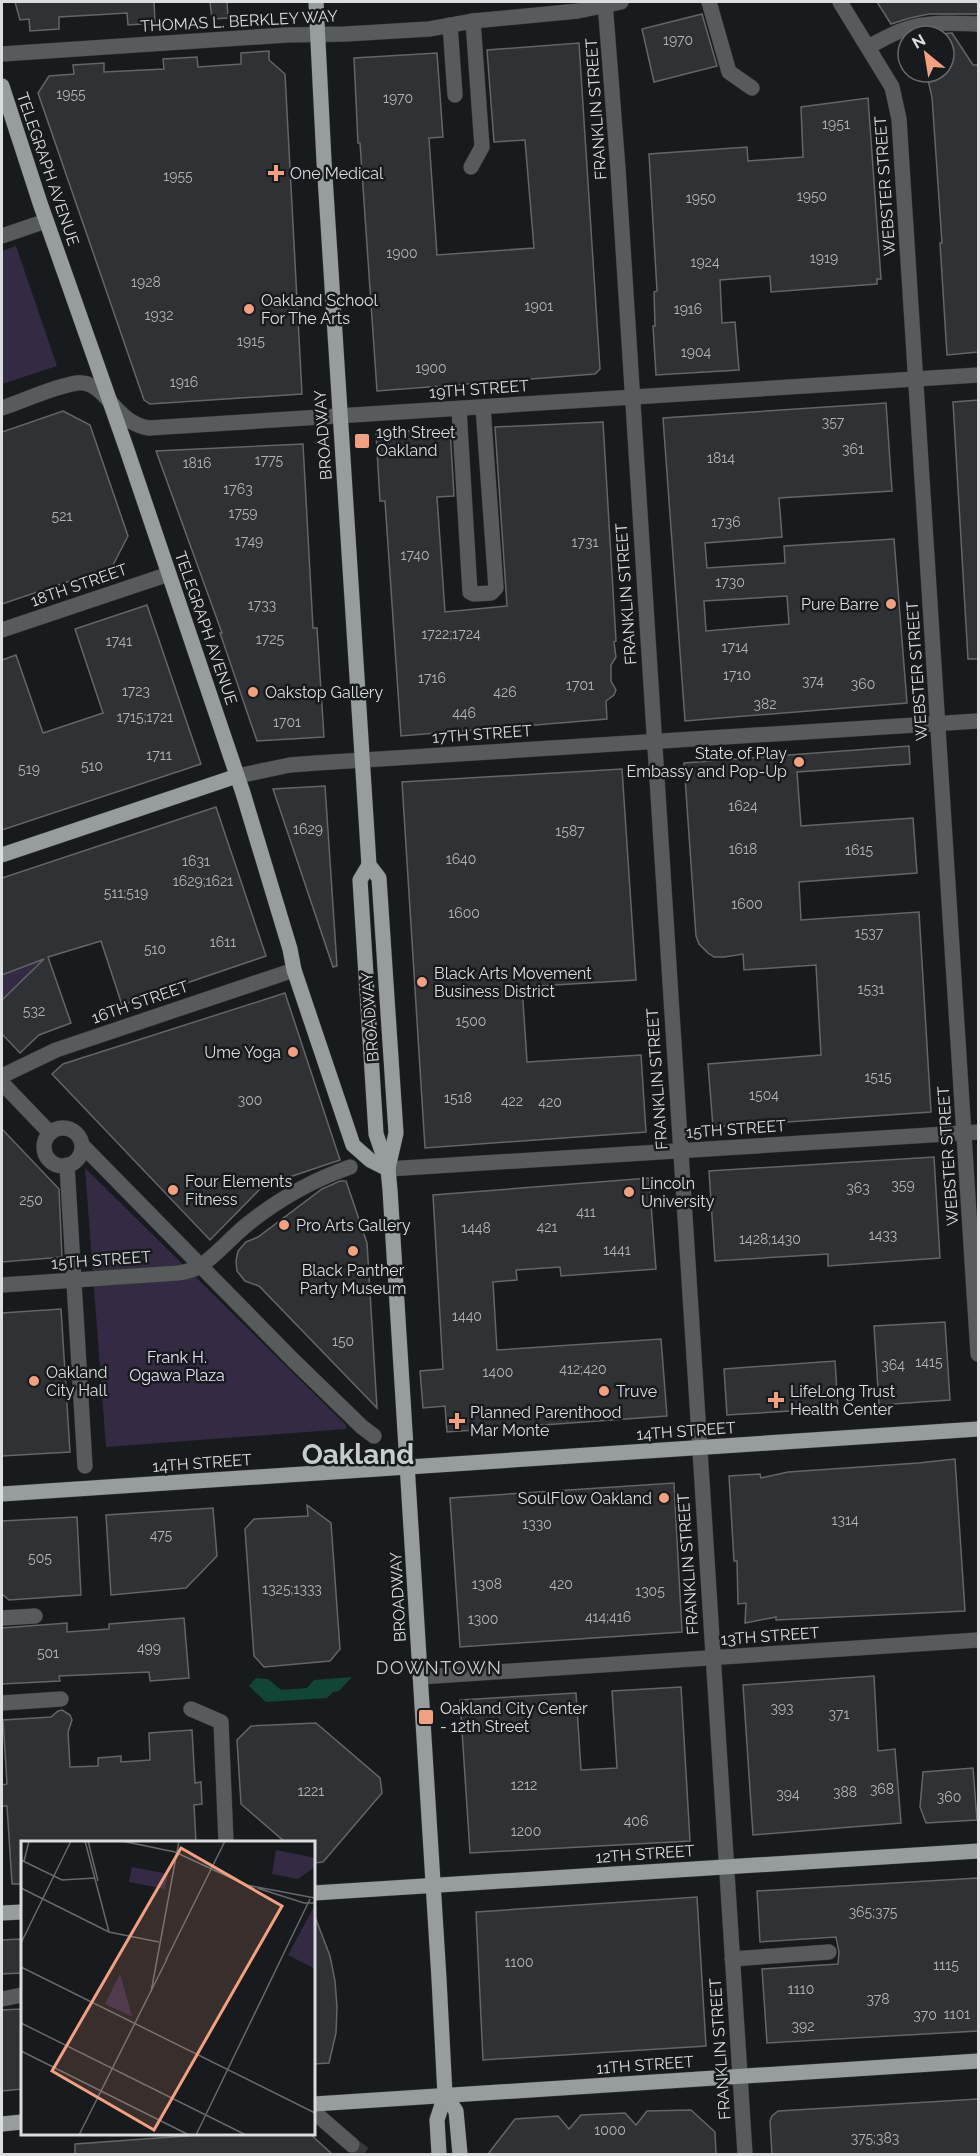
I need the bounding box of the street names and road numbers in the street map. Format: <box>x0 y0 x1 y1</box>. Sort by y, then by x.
street label: THOMAS L. BERKLEY WAY <box>140 6 339 36</box>
street label: FRANKLIN STREET <box>582 37 610 181</box>
street label: TELEGRAPH AVENUE <box>13 90 83 248</box>
street label: WEBSTER STREET <box>871 115 899 256</box>
street label: 19TH STREET <box>429 376 530 402</box>
street label: BROADWAY <box>310 389 336 481</box>
street label: FRANKLIN STREET <box>612 522 640 666</box>
street label: TELEGRAPH AVENUE <box>171 549 241 707</box>
street label: 18TH STREET <box>28 559 130 610</box>
street label: WEBSTER STREET <box>903 600 931 741</box>
street label: 17TH STREET <box>431 721 533 747</box>
street label: BROADWAY <box>357 971 383 1063</box>
street label: 16TH STREET <box>89 976 191 1027</box>
street label: FRANKLIN STREET <box>643 1007 671 1151</box>
street label: WEBSTER STREET <box>934 1085 962 1226</box>
street label: 15TH STREET <box>686 1116 787 1142</box>
street label: 15TH STREET <box>51 1247 152 1273</box>
street label: 14TH STREET <box>636 1418 737 1444</box>
street label: 14TH STREET <box>152 1450 253 1476</box>
street label: FRANKLIN STREET <box>674 1492 702 1636</box>
street label: BROADWAY <box>386 1551 410 1643</box>
street label: 13TH STREET <box>720 1623 820 1649</box>
street label: 12TH STREET <box>595 1841 695 1867</box>
street label: FRANKLIN STREET <box>706 1977 734 2121</box>
street label: 11TH STREET <box>596 2052 695 2078</box>

